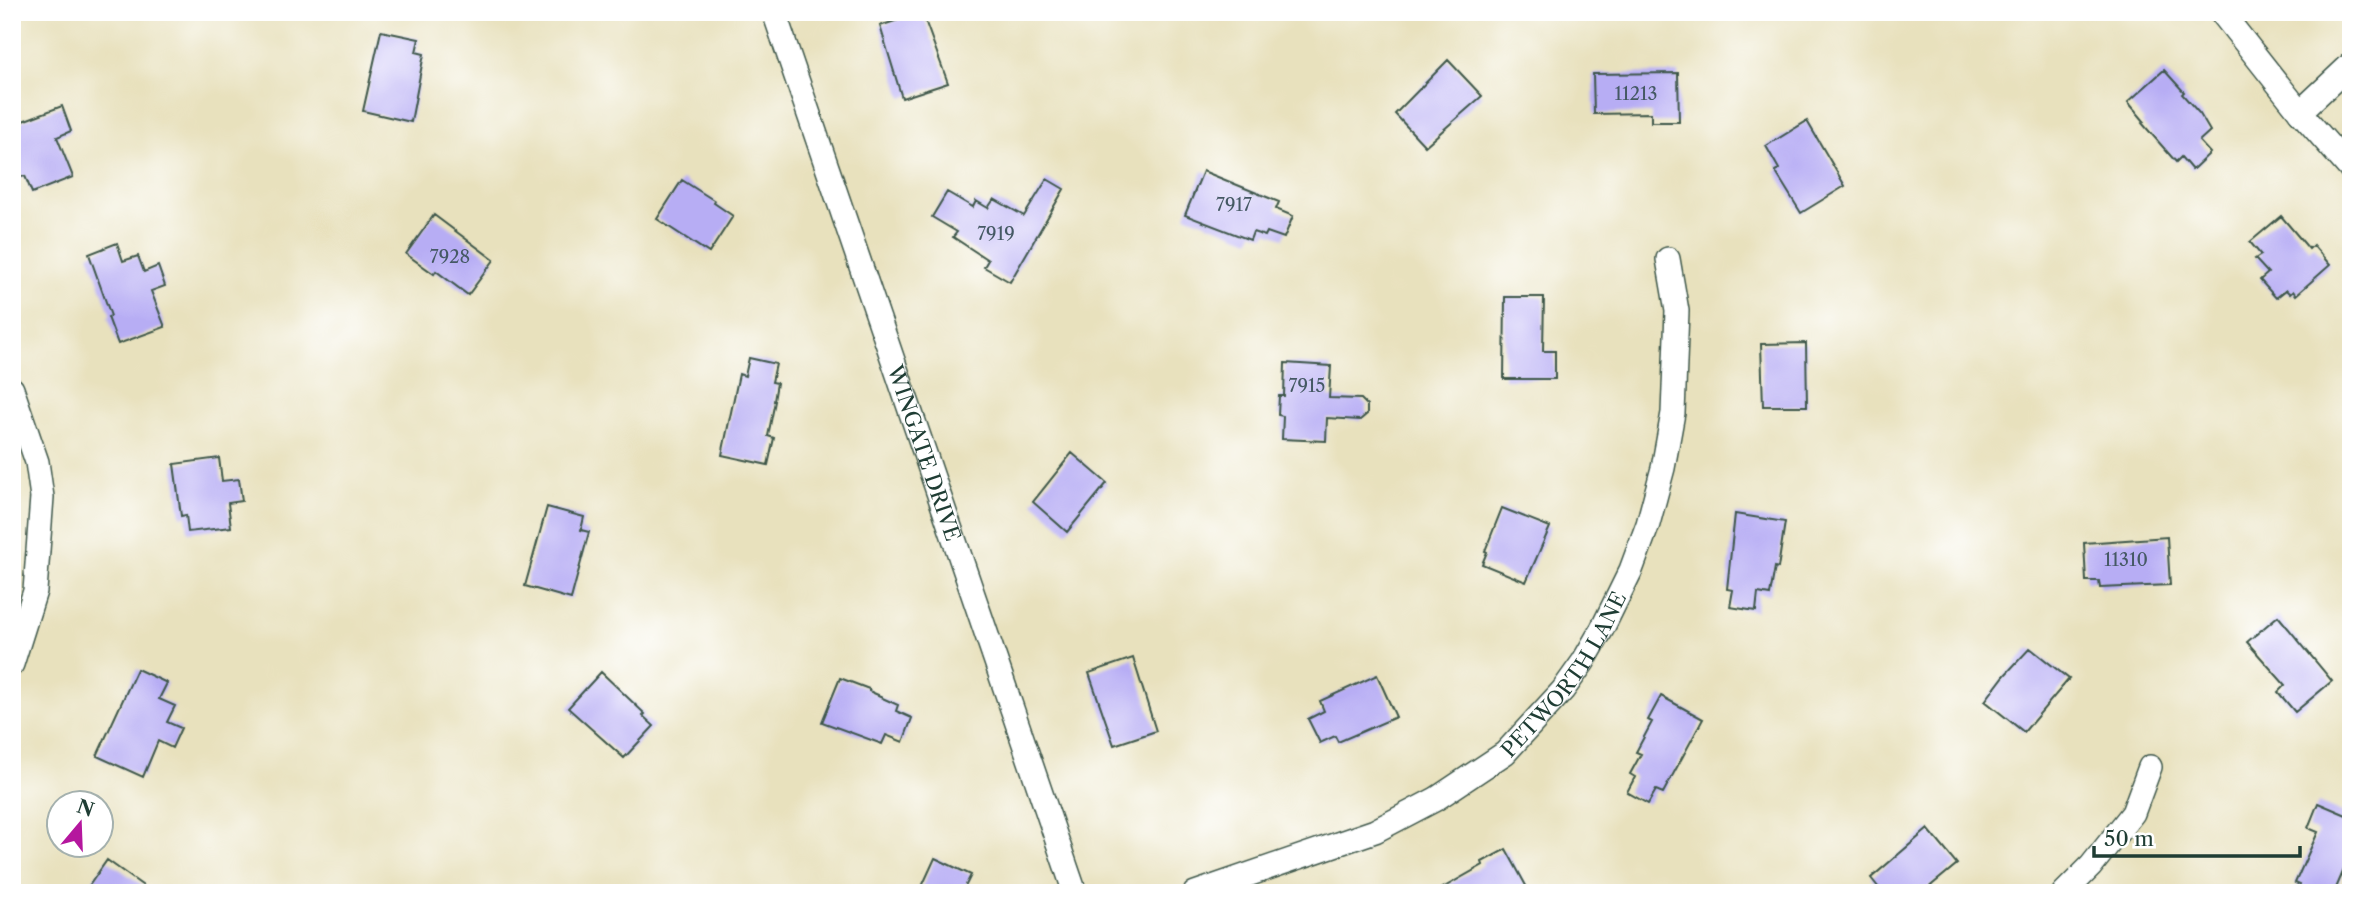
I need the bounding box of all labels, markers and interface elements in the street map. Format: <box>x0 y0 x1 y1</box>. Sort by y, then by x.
house number: 11213 <box>1615 83 1657 105</box>
house number: 7917 <box>1216 194 1252 216</box>
house number: 7919 <box>977 223 1015 245</box>
house number: 7928 <box>430 246 470 268</box>
street label: WINGATE DRIVE <box>883 361 966 544</box>
house number: 7915 <box>1289 375 1325 397</box>
house number: 11310 <box>2104 549 2148 571</box>
street label: PETWORTH LANE <box>1495 587 1631 762</box>
north arrow <box>46 790 116 860</box>
text: N <box>74 795 97 822</box>
scale bar <box>2094 814 2300 858</box>
text: 50 m <box>2104 826 2154 851</box>

